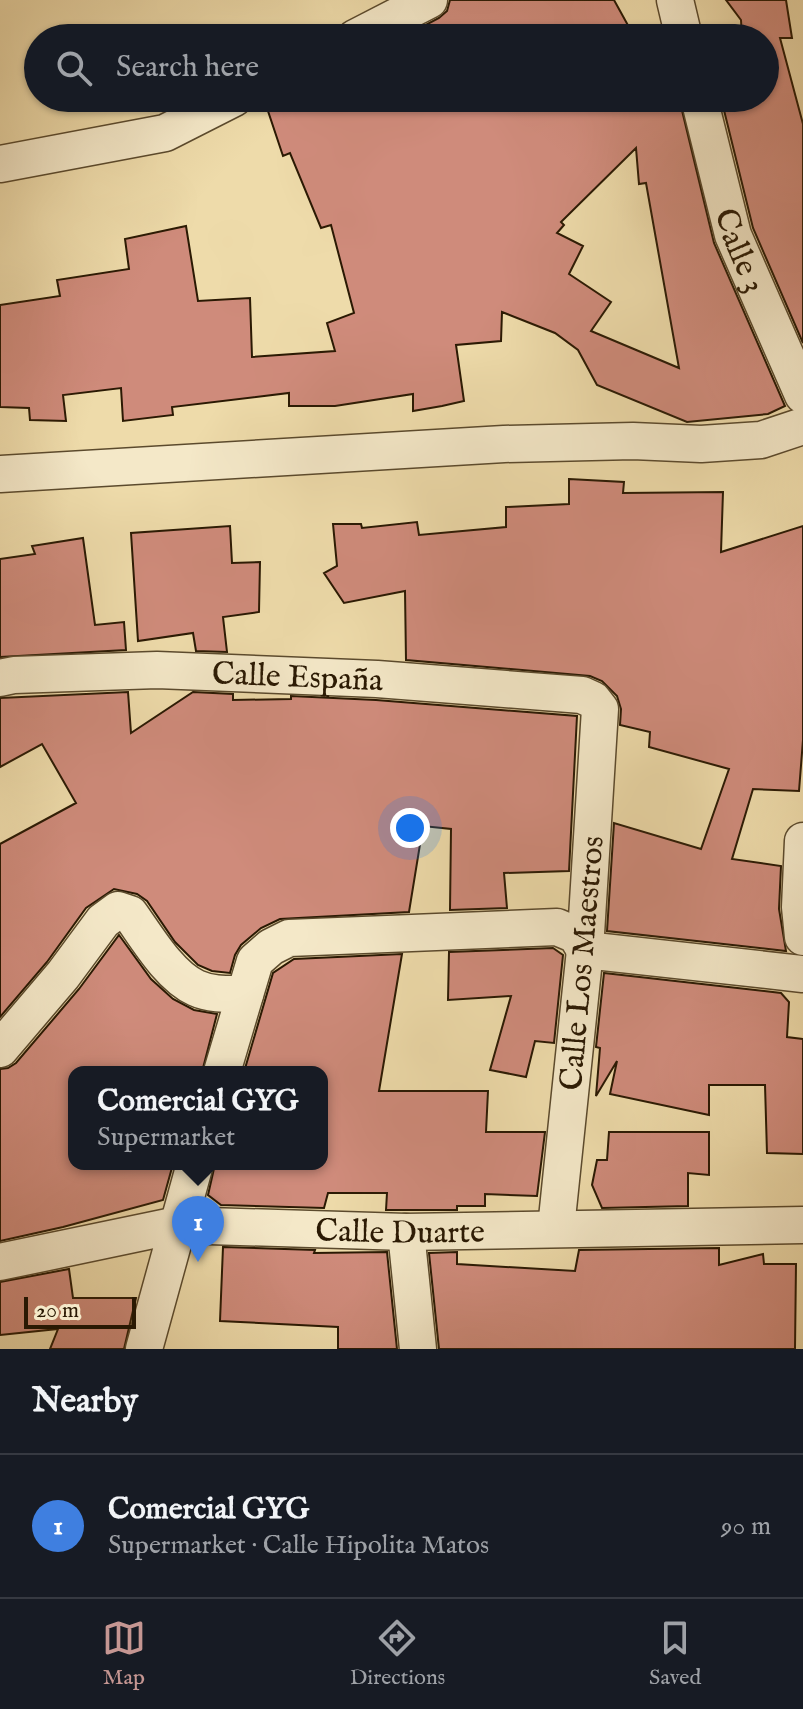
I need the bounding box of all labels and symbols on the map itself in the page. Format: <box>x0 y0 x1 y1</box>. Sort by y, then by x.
street label: Calle 3 <box>704 204 774 300</box>
street label: Calle España <box>211 654 384 702</box>
your location <box>390 808 430 848</box>
street label: Calle Los Maestros <box>552 834 615 1092</box>
pin: 1 <box>172 1196 224 1262</box>
street label: Calle Duarte <box>315 1211 485 1255</box>
scale bar <box>24 1293 136 1329</box>

